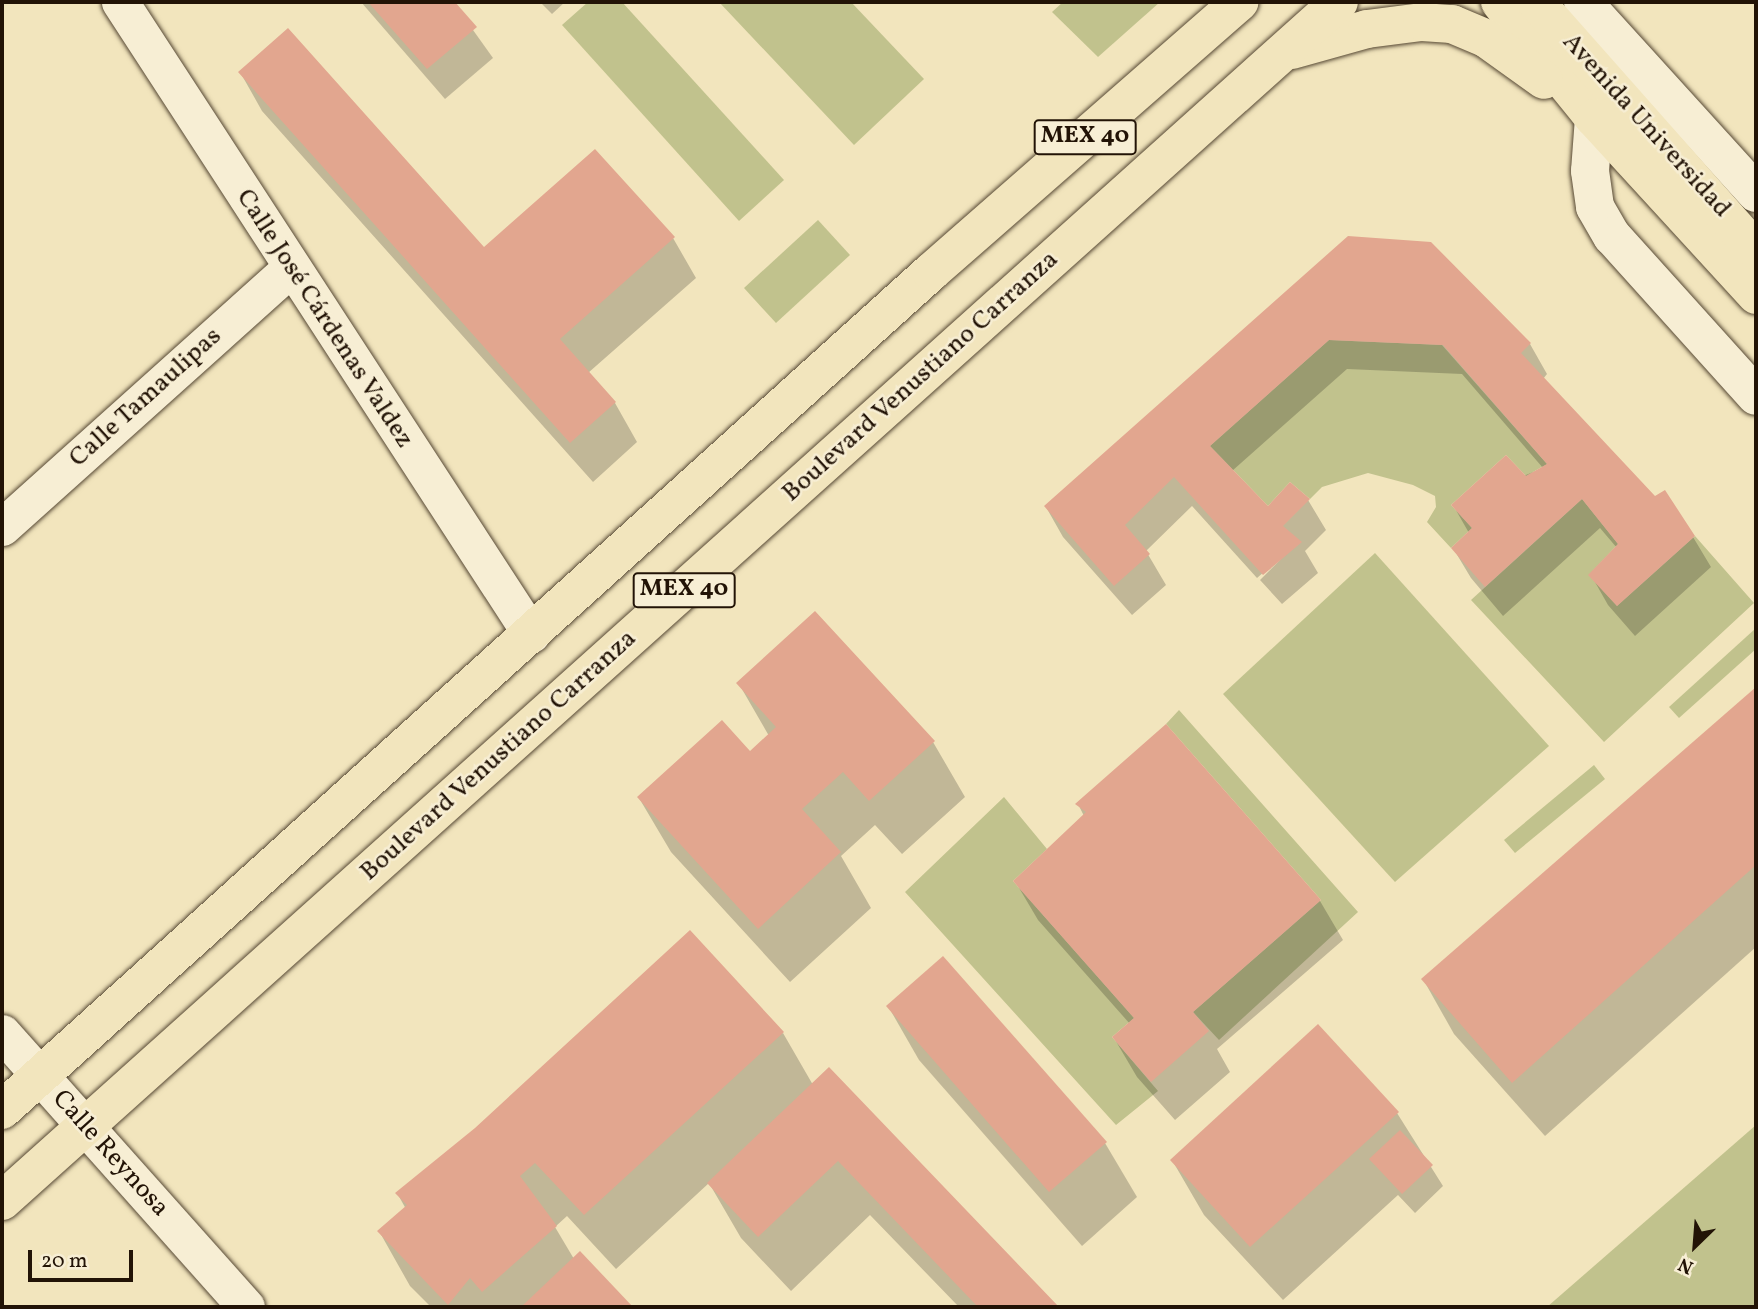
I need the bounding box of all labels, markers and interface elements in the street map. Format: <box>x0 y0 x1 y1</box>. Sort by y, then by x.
street label: Avenida Universidad <box>1555 27 1737 225</box>
road number: MEX 40 <box>1032 117 1138 158</box>
street label: Calle José Cárdenas Valdez <box>228 183 420 455</box>
street label: Boulevard Venustiano Carranza <box>776 244 1066 510</box>
street label: Calle Tamaulipas <box>63 321 229 475</box>
road number: MEX 40 <box>632 570 736 610</box>
street label: Boulevard Venustiano Carranza <box>354 623 644 889</box>
street label: Calle Reynosa <box>45 1084 175 1224</box>
north arrow <box>1660 1211 1730 1281</box>
scale bar <box>32 1236 136 1280</box>
text: 20 m <box>41 1247 87 1276</box>
text: N <box>1674 1250 1698 1280</box>

